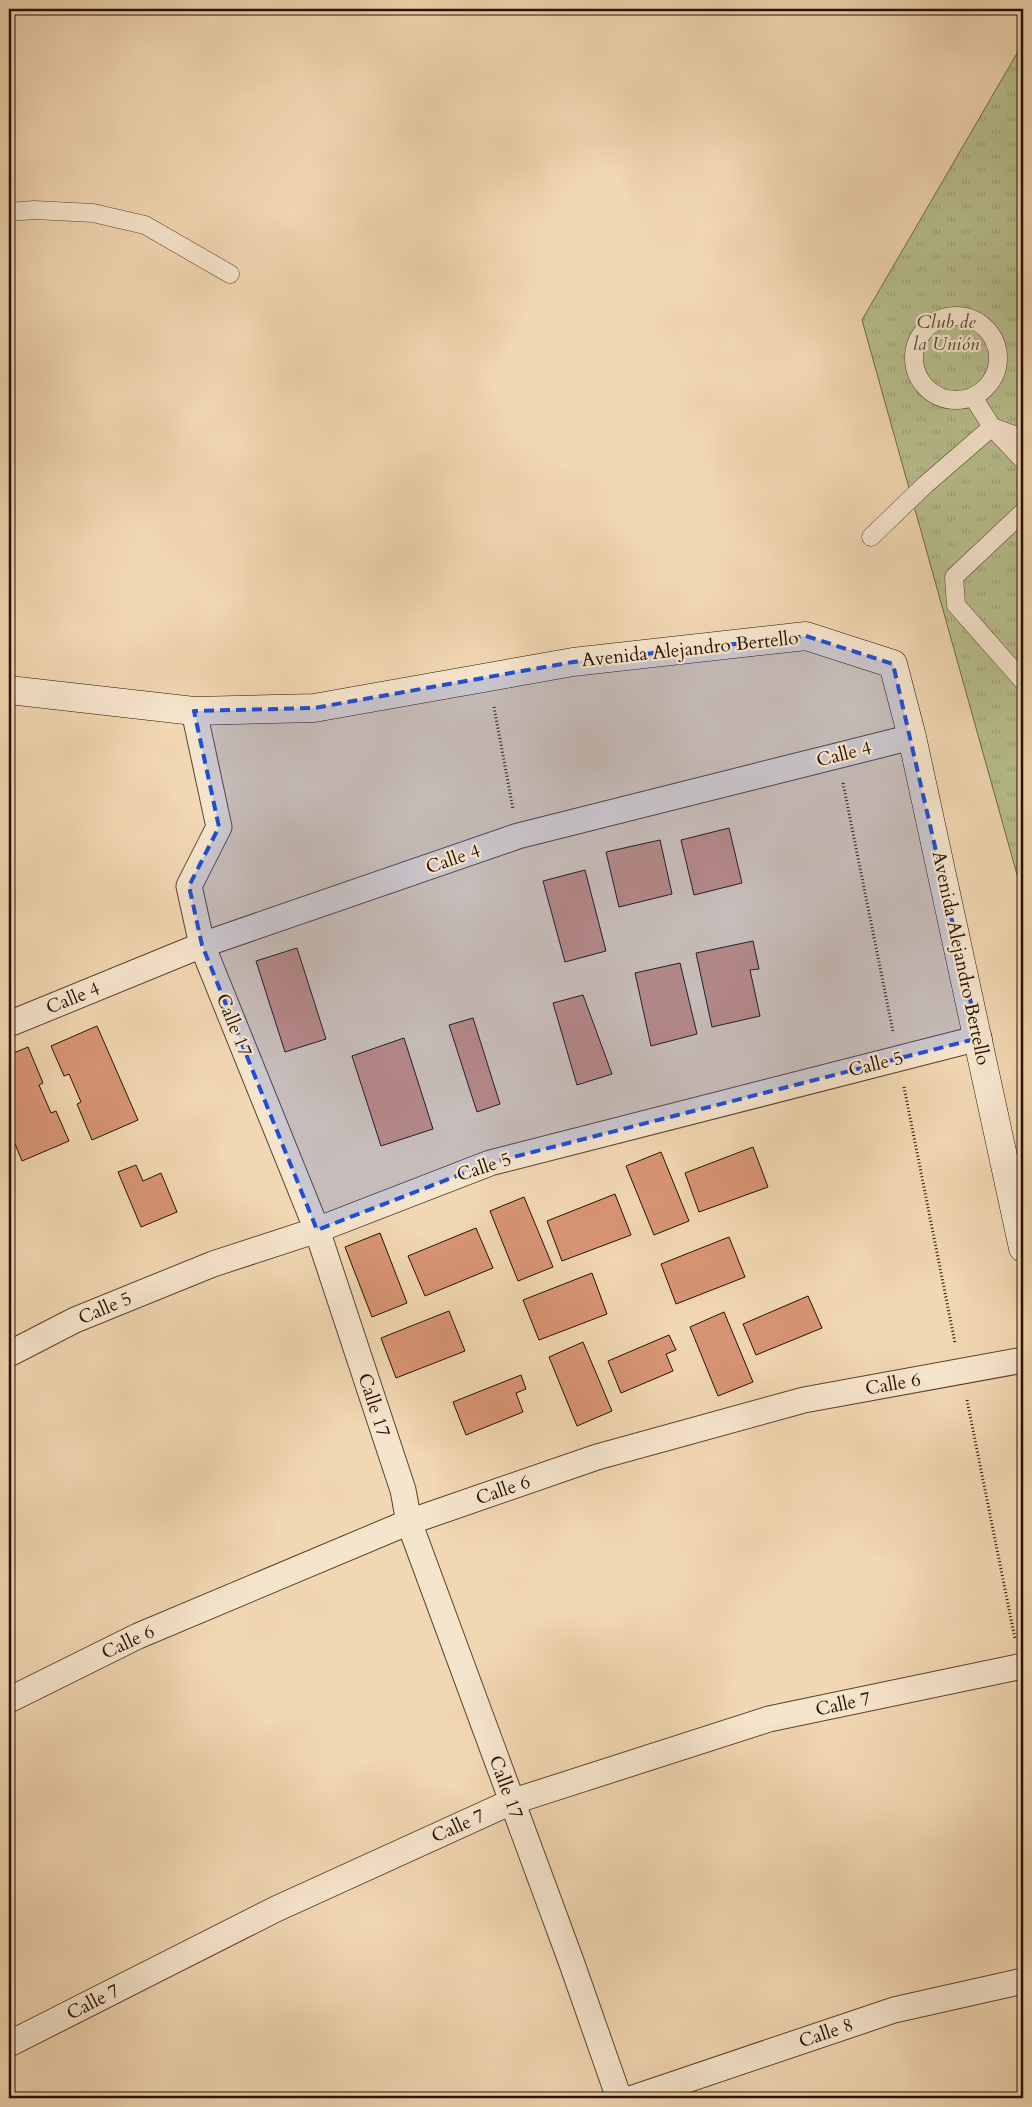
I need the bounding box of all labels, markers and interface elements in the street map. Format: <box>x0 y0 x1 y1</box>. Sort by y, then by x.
park label: Club de la Unión <box>913 309 980 357</box>
street label: Avenida Alejandro Bertello <box>580 625 800 673</box>
street label: Calle 4 <box>814 735 875 773</box>
street label: Calle 4 <box>422 838 484 880</box>
street label: Avenida Alejandro Bertello <box>926 849 996 1067</box>
street label: Calle 4 <box>42 975 104 1021</box>
street label: Calle 17 <box>210 990 258 1061</box>
street label: Calle 5 <box>846 1045 906 1083</box>
street label: Calle 5 <box>453 1146 515 1188</box>
street label: Calle 5 <box>74 1285 136 1331</box>
street label: Calle 6 <box>863 1366 923 1402</box>
street label: Calle 17 <box>351 1370 397 1440</box>
street label: Calle 6 <box>472 1469 534 1511</box>
street label: Calle 6 <box>97 1618 159 1666</box>
street label: Calle 7 <box>813 1685 873 1723</box>
street label: Calle 17 <box>483 1752 530 1823</box>
street label: Calle 7 <box>427 1803 489 1849</box>
street label: Calle 7 <box>62 1978 124 2026</box>
street label: Calle 8 <box>795 2012 857 2054</box>

